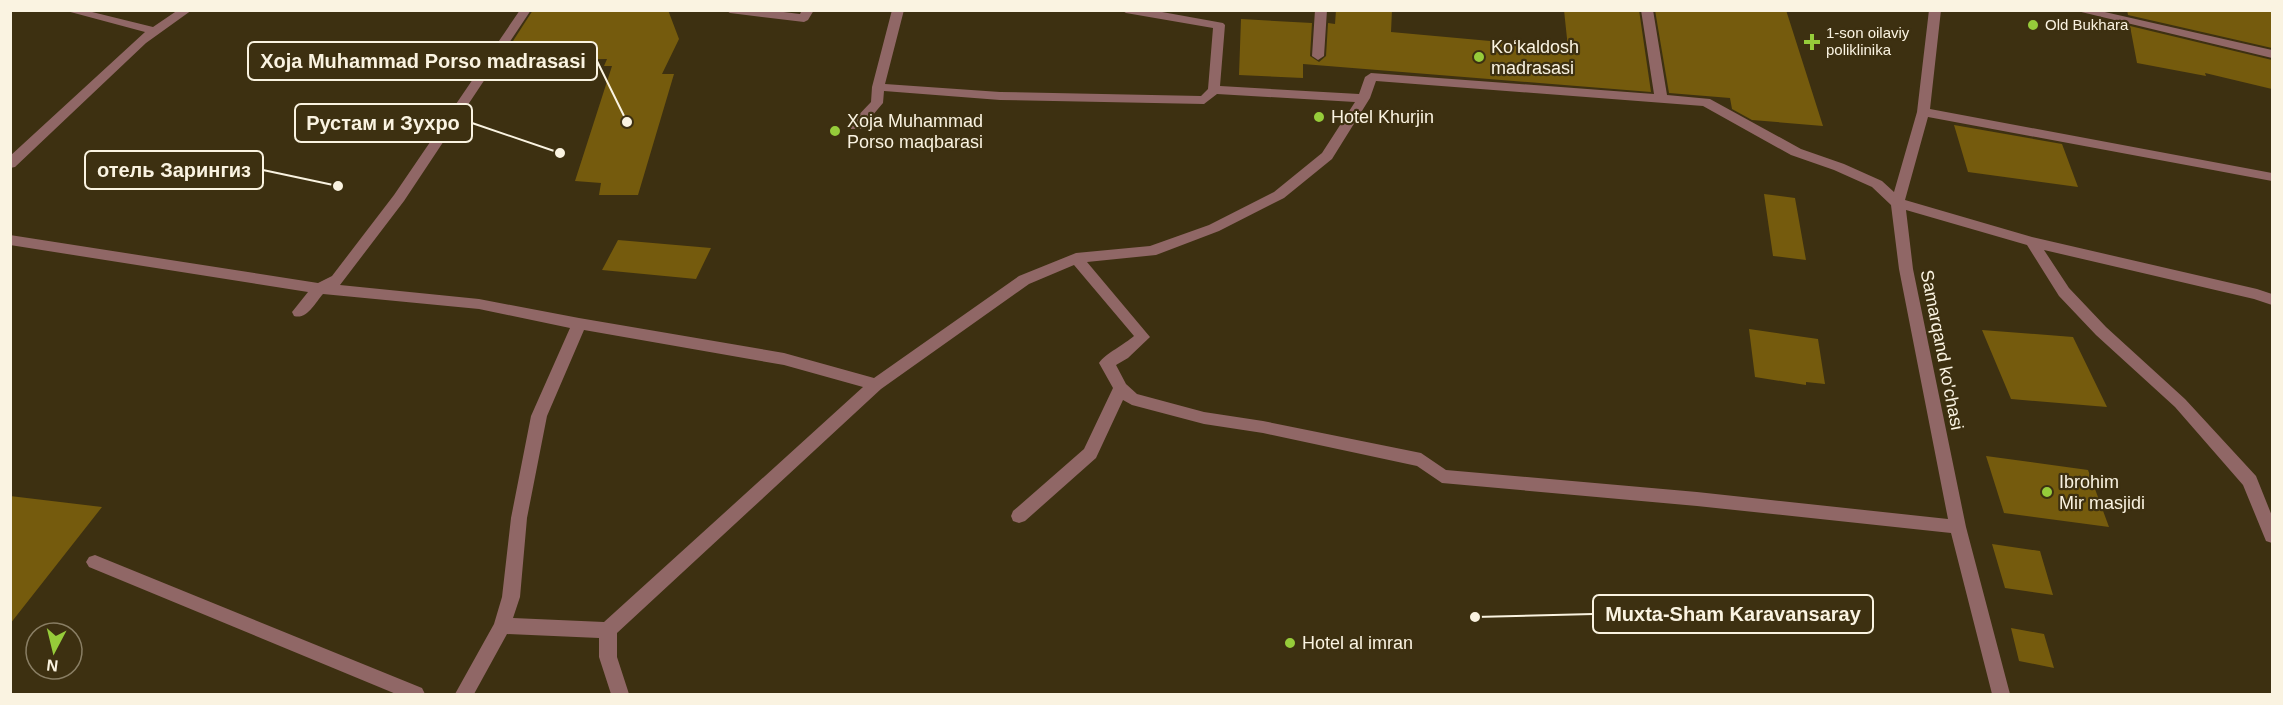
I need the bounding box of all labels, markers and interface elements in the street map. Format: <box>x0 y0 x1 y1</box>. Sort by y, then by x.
place label: Old Bukhara <box>2045 16 2129 33</box>
marker: Old Bukhara <box>2026 18 2040 32</box>
place label: 1-son oilaviy poliklinika <box>1826 24 1910 58</box>
marker: 1-son oilaviy poliklinika <box>1803 33 1821 51</box>
place label: Koʻkaldosh madrasasi <box>1491 37 1579 78</box>
callout: Xoja Muhammad Porso madrasasi <box>248 42 597 80</box>
text: Xoja Muhammad Porso madrasasi <box>260 50 586 72</box>
marker: Koʻkaldosh madrasasi <box>1472 50 1486 64</box>
callout: Рустам и Зухро <box>295 104 472 142</box>
place label: Hotel Khurjin <box>1331 107 1434 127</box>
marker: Hotel Khurjin <box>1312 110 1326 124</box>
place label: Xoja Muhammad Porso maqbarasi <box>847 111 983 152</box>
text: Рустам и Зухро <box>306 112 460 134</box>
marker: Xoja Muhammad Porso maqbarasi <box>828 124 842 138</box>
callout: отель Зарингиз <box>85 151 263 189</box>
text: отель Зарингиз <box>97 159 251 181</box>
street label: Samarqand ko'chasi <box>1917 268 1967 432</box>
place label: Ibrohim Mir masjidi <box>2059 472 2145 513</box>
marker: Ibrohim Mir masjidi <box>2040 485 2054 499</box>
callout: Muxta-Sham Karavansaray <box>1593 595 1873 633</box>
text: Muxta-Sham Karavansaray <box>1605 603 1862 625</box>
north arrow <box>24 621 84 681</box>
place label: Hotel al imran <box>1302 633 1413 653</box>
marker: Hotel al imran <box>1283 636 1297 650</box>
text: N <box>45 656 59 675</box>

